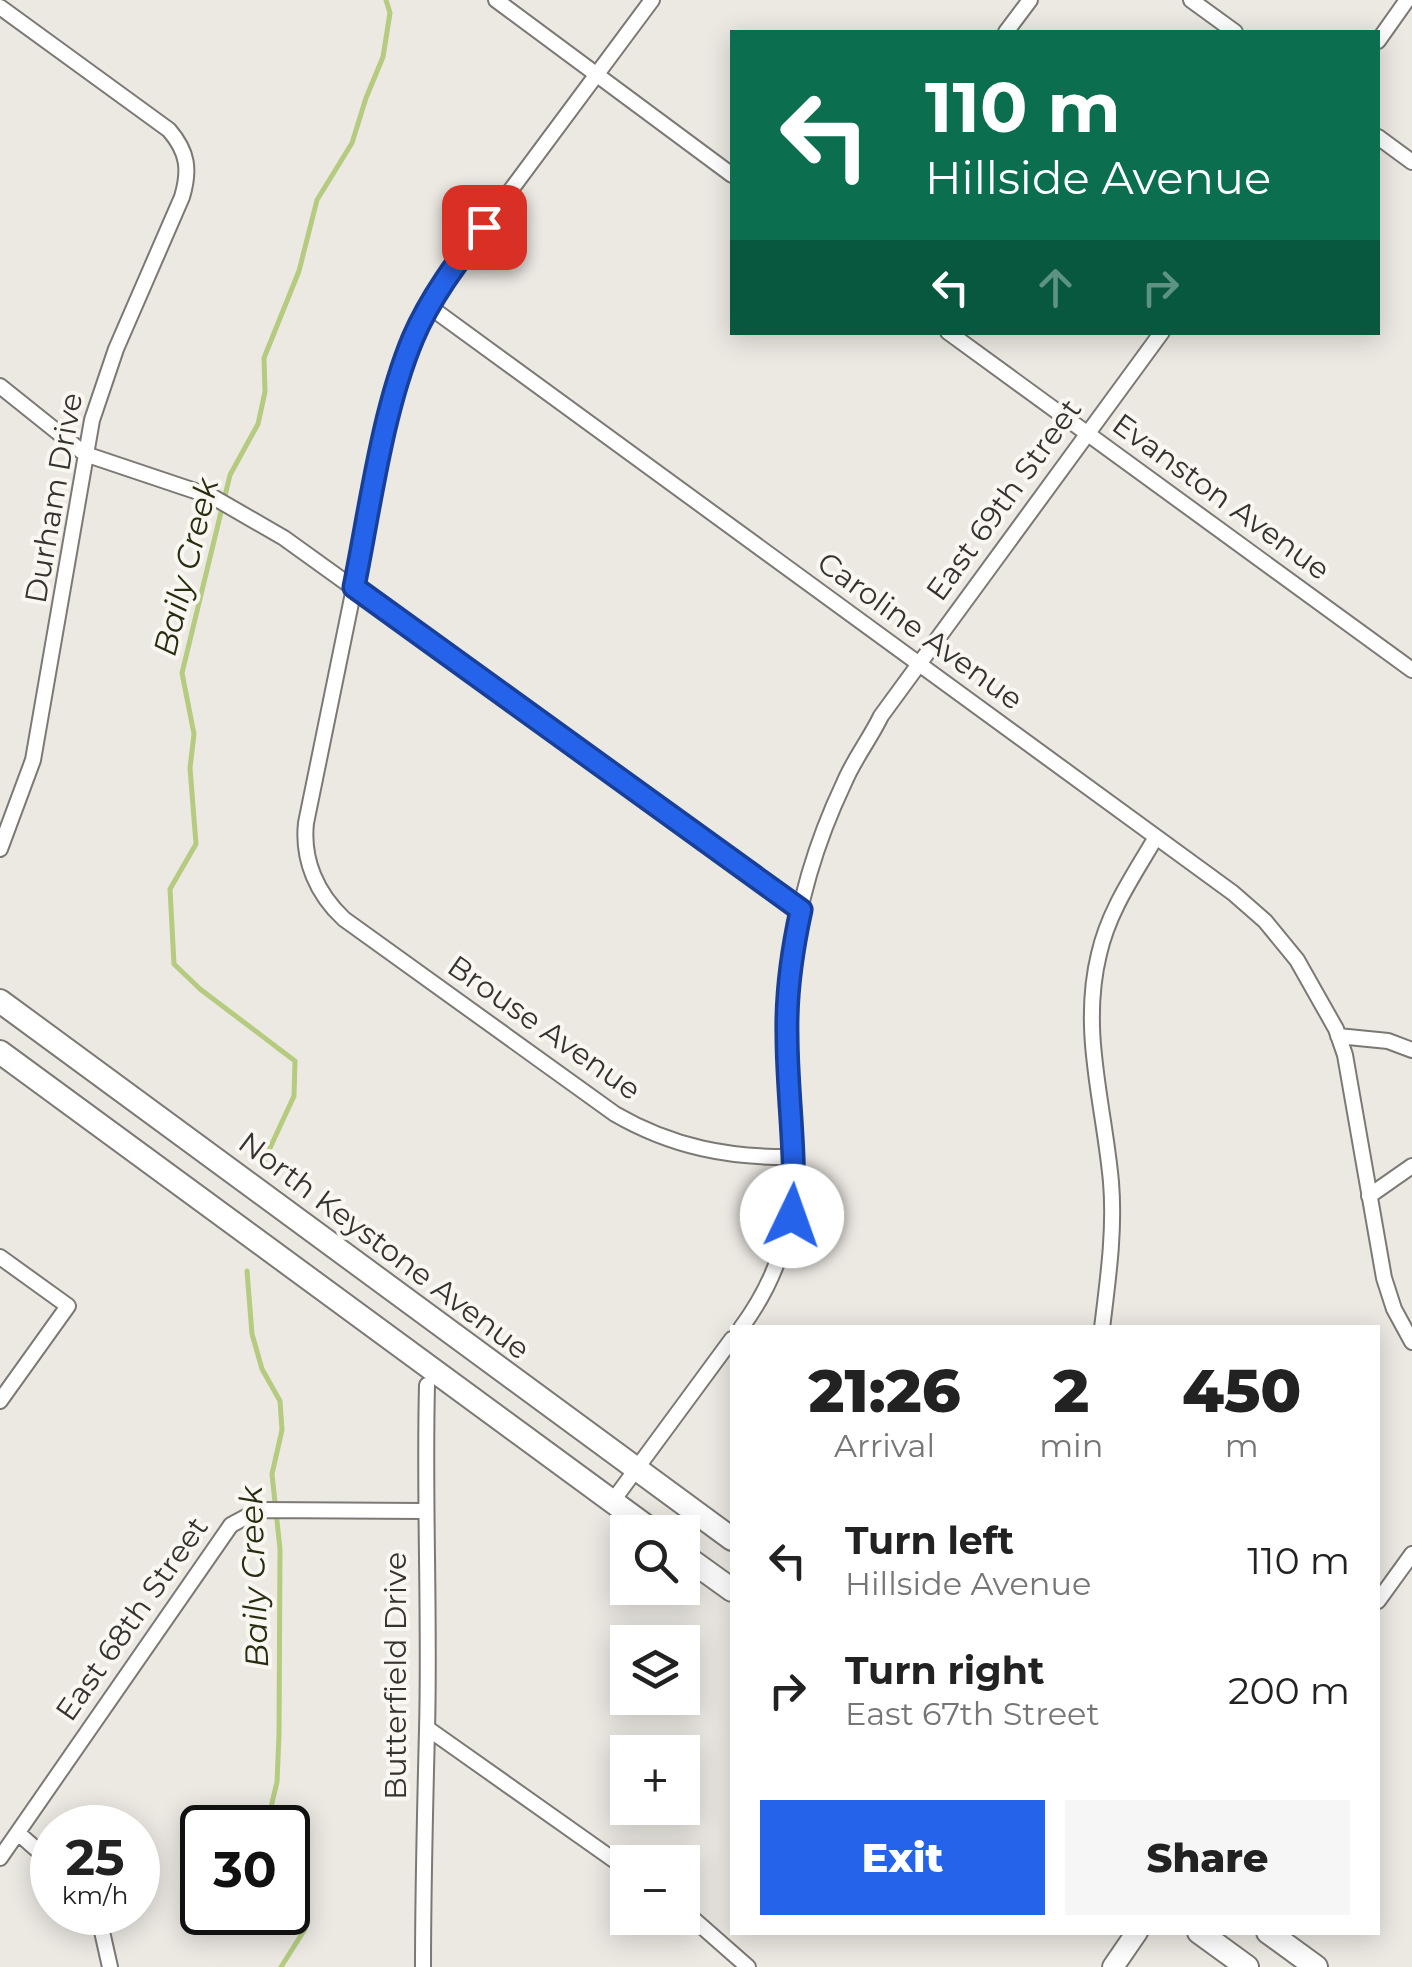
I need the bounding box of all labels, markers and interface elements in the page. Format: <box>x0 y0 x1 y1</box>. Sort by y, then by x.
text: 110 m <box>925 64 1121 150</box>
icon: left <box>760 70 890 200</box>
text: Hillside Avenue <box>925 150 1271 205</box>
pin <box>442 185 527 270</box>
icon: arrive <box>457 200 512 255</box>
icon: left <box>923 260 978 315</box>
icon: ahead <box>1028 260 1083 315</box>
icon: right <box>1133 260 1188 315</box>
street label: Durham Drive <box>17 390 90 606</box>
street label: East 69th Street <box>918 392 1089 608</box>
street label: Evanston Avenue <box>1105 405 1337 588</box>
water label: Baily Creek <box>145 472 227 660</box>
street label: Caroline Avenue <box>810 544 1030 718</box>
street label: Brouse Avenue <box>441 947 648 1108</box>
street label: North Keystone Avenue <box>231 1124 537 1367</box>
position arrow <box>740 1164 844 1268</box>
text: 21:26 <box>809 1354 961 1427</box>
text: 2 <box>1053 1354 1089 1427</box>
text: 450 <box>1182 1354 1301 1427</box>
text: Arrival <box>834 1426 935 1465</box>
text: min <box>1039 1426 1103 1465</box>
text: m <box>1225 1426 1259 1465</box>
water label: Baily Creek <box>231 1484 276 1669</box>
street label: East 68th Street <box>47 1510 216 1728</box>
map controls <box>610 1515 700 1935</box>
button: search <box>610 1515 700 1605</box>
text: Turn left <box>845 1517 1014 1564</box>
icon: left <box>760 1533 815 1588</box>
text: 110 m <box>1247 1537 1350 1584</box>
street label: Butterfield Drive <box>377 1552 414 1800</box>
text: Hillside Avenue <box>845 1564 1091 1603</box>
button: layers <box>610 1625 700 1715</box>
text: Turn right <box>845 1647 1044 1694</box>
icon: right <box>760 1663 815 1718</box>
text: 200 m <box>1228 1667 1350 1714</box>
text: East 67th Street <box>845 1694 1099 1733</box>
button: + <box>610 1735 700 1825</box>
button: Exit <box>760 1800 1045 1915</box>
button: Share <box>1065 1800 1350 1915</box>
speed limit sign: 30 <box>180 1805 310 1935</box>
text: 25 <box>65 1827 125 1888</box>
button: − <box>610 1845 700 1935</box>
text: km/h <box>62 1880 128 1910</box>

